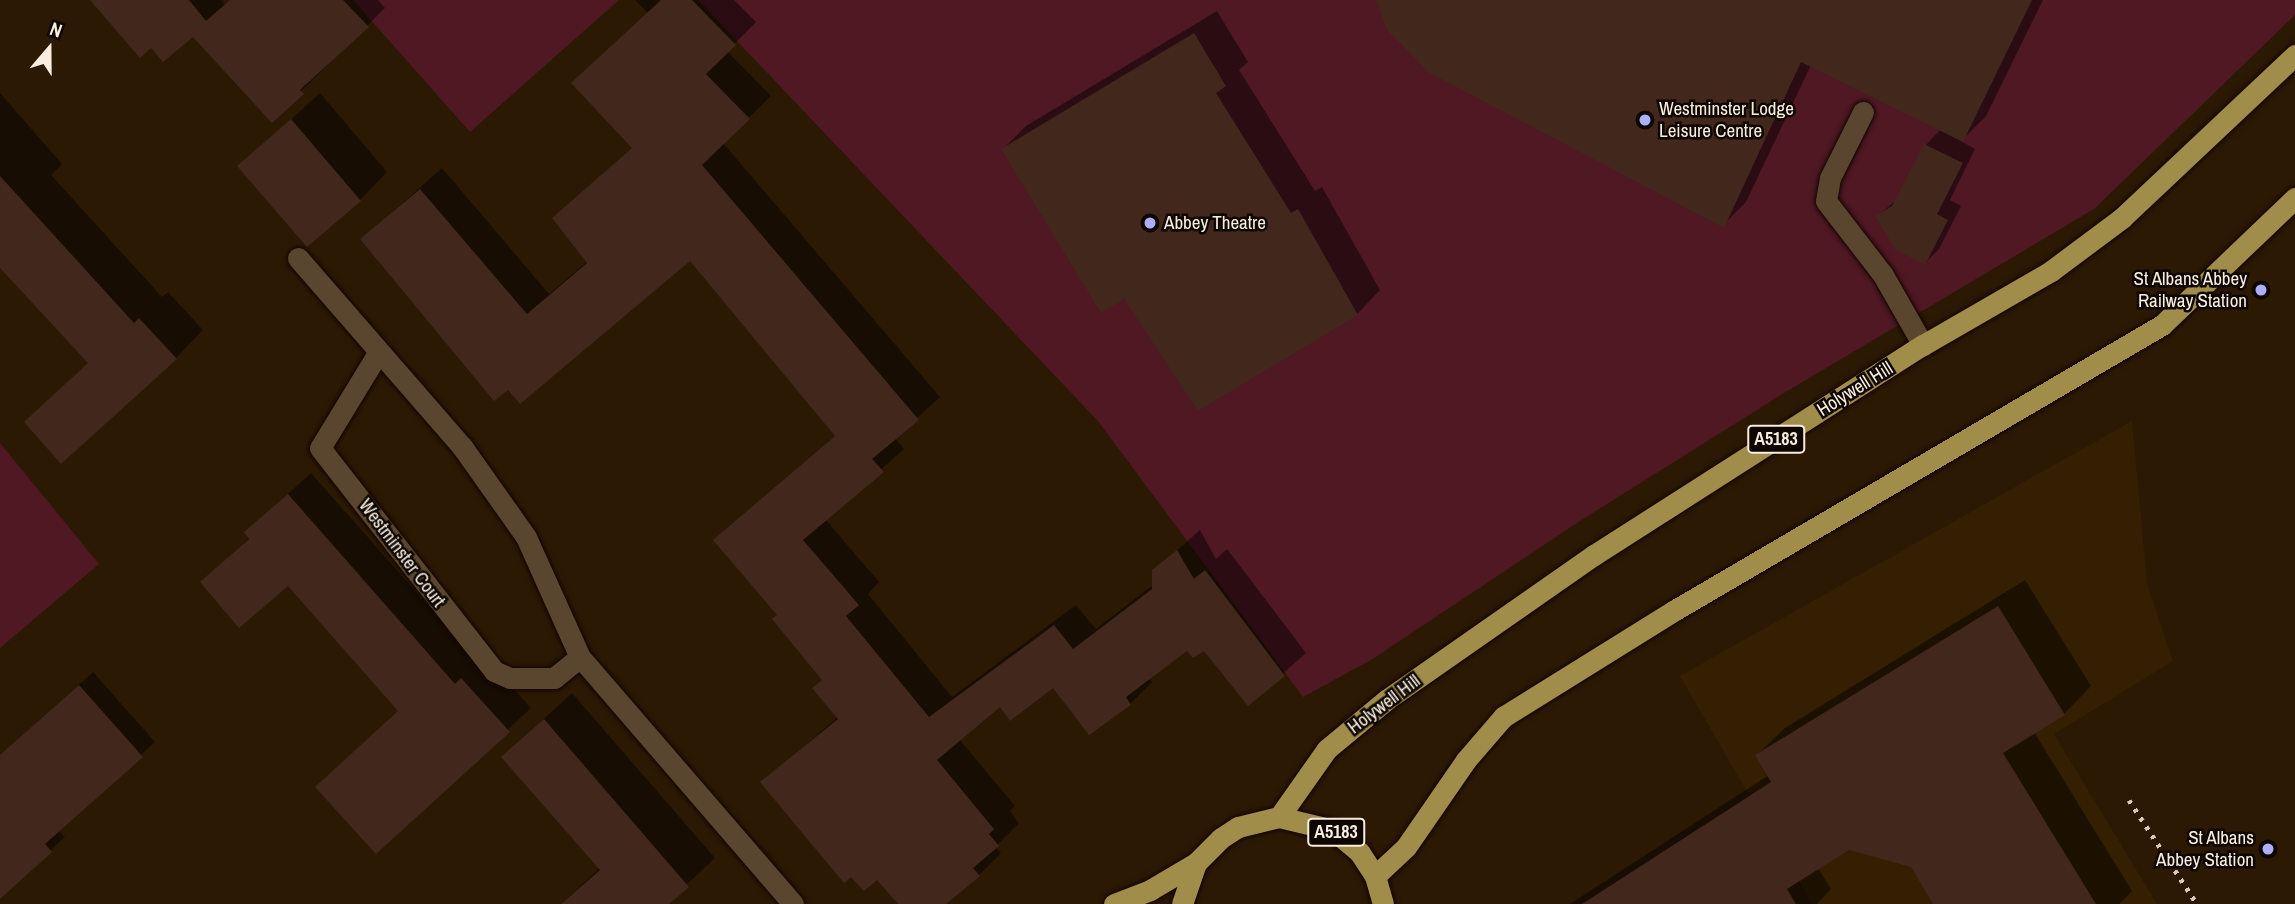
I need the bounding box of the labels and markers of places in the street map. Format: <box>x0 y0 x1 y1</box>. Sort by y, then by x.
place label: Westminster Lodge Leisure Centre <box>1659 98 1794 142</box>
marker: Westminster Lodge Leisure Centre <box>1637 112 1653 128</box>
place label: Abbey Theatre <box>1164 212 1266 234</box>
marker: Abbey Theatre <box>1142 215 1158 231</box>
place label: St Albans Abbey Railway Station <box>2132 268 2247 312</box>
marker: St Albans Abbey Railway Station <box>2253 282 2269 298</box>
place label: St Albans Abbey Station <box>2156 827 2254 871</box>
marker: St Albans Abbey Station <box>2260 841 2276 857</box>

